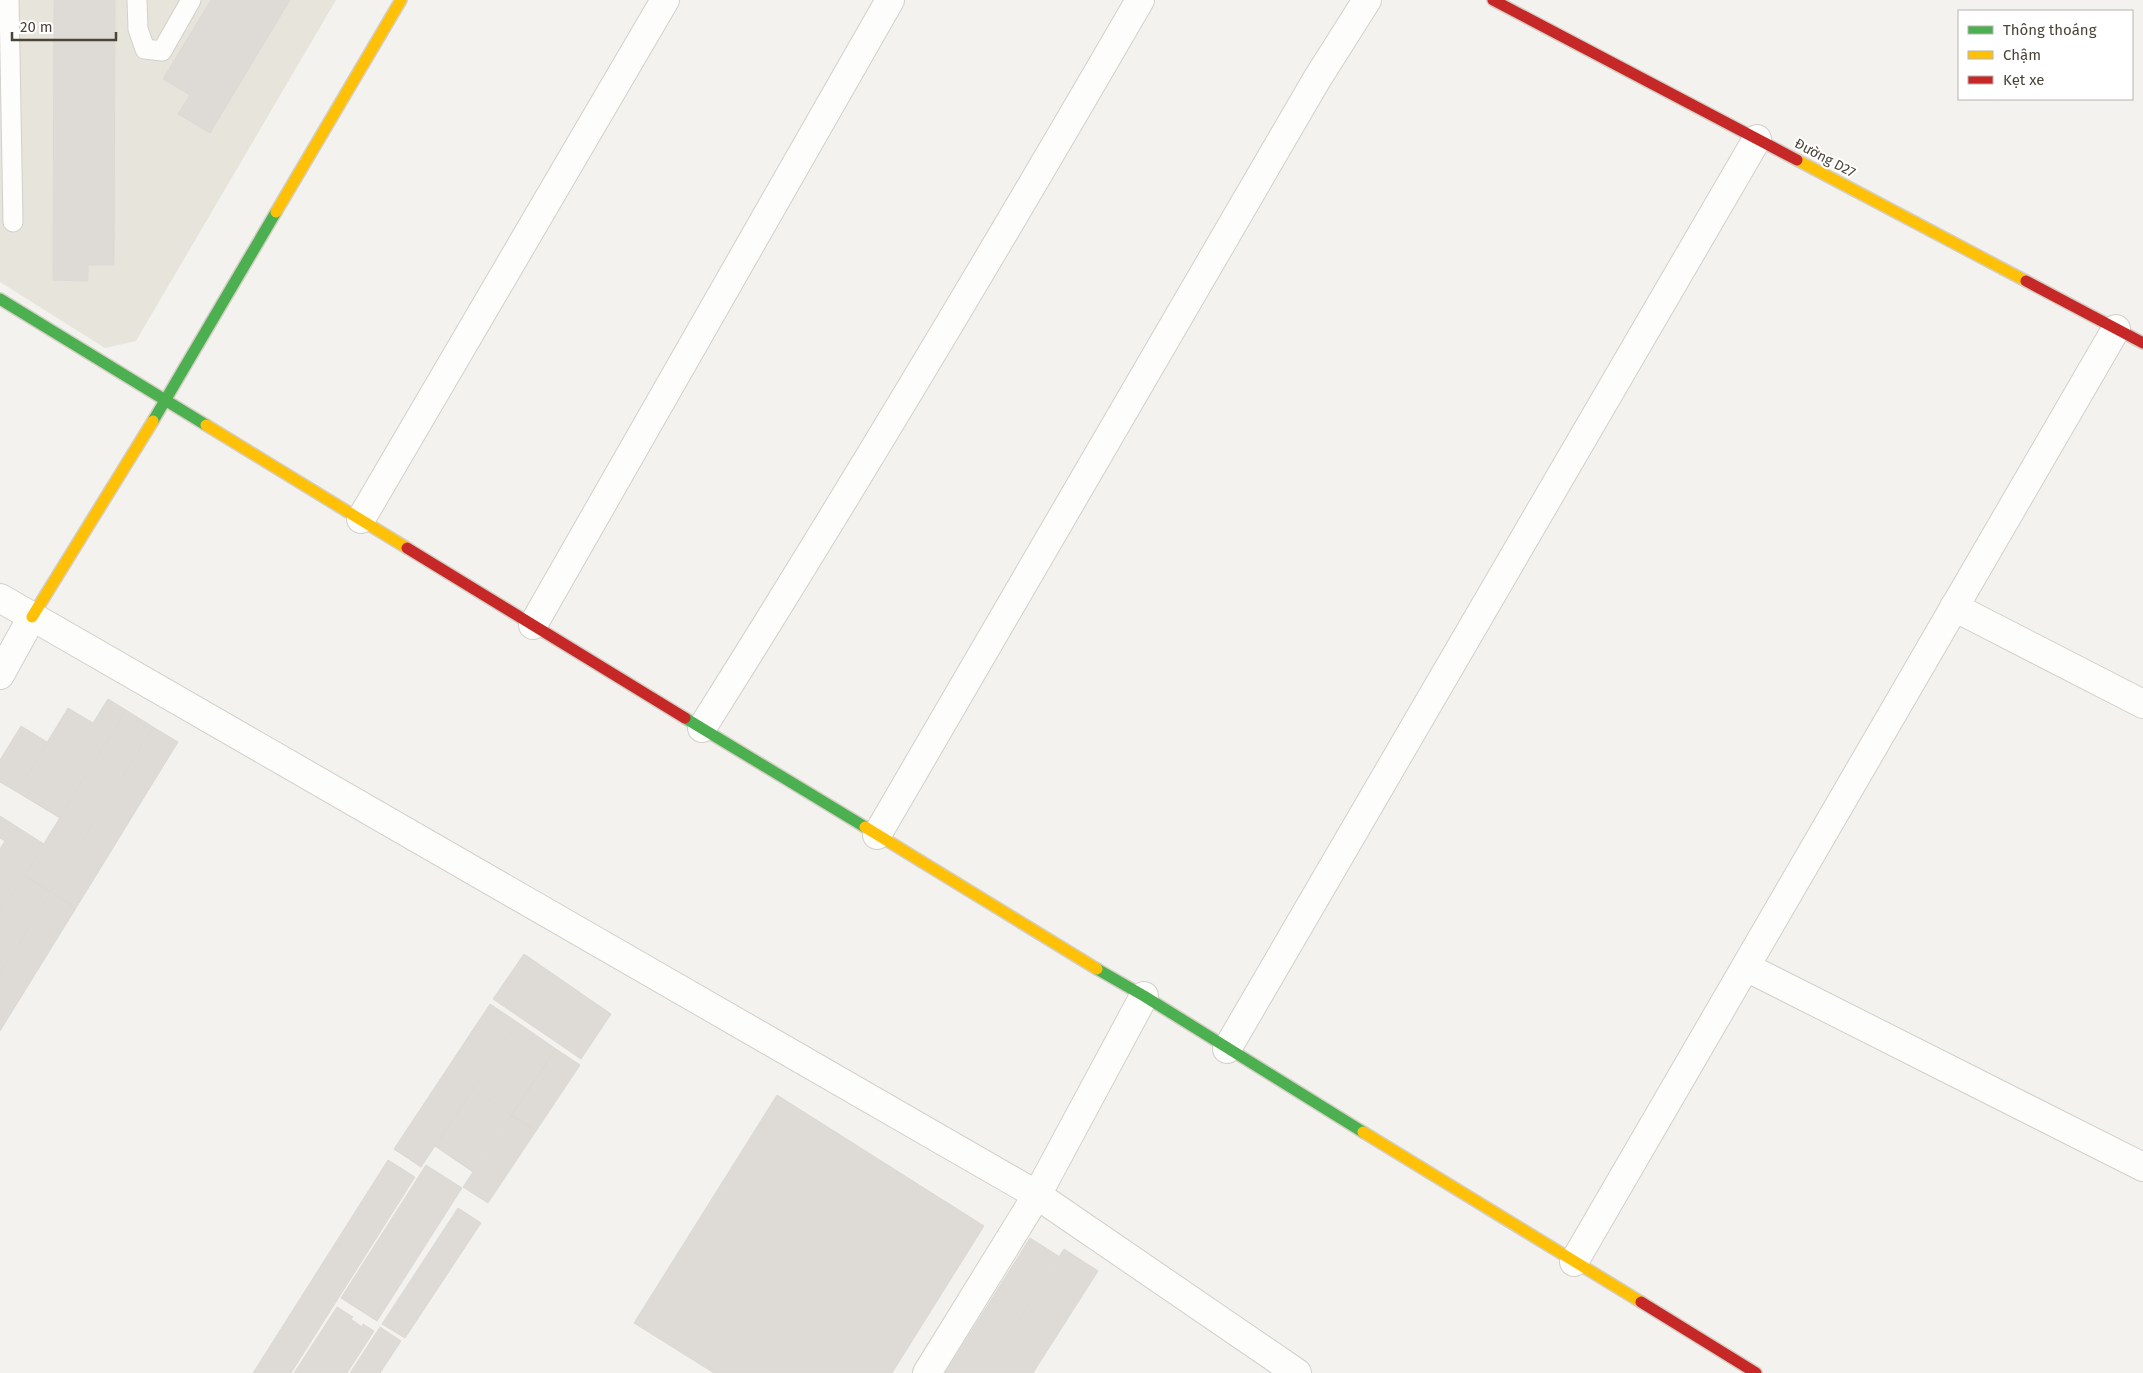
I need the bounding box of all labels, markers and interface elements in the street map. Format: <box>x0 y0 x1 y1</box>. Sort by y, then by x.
scale bar <box>12 10 116 42</box>
legend <box>1958 10 2133 100</box>
text: 20 m <box>20 18 53 36</box>
text: Thông thoáng <box>2003 21 2097 39</box>
text: Chậm <box>2003 46 2041 64</box>
text: Kẹt xe <box>2003 71 2045 89</box>
street label: Đường D27 <box>1792 135 1858 181</box>

